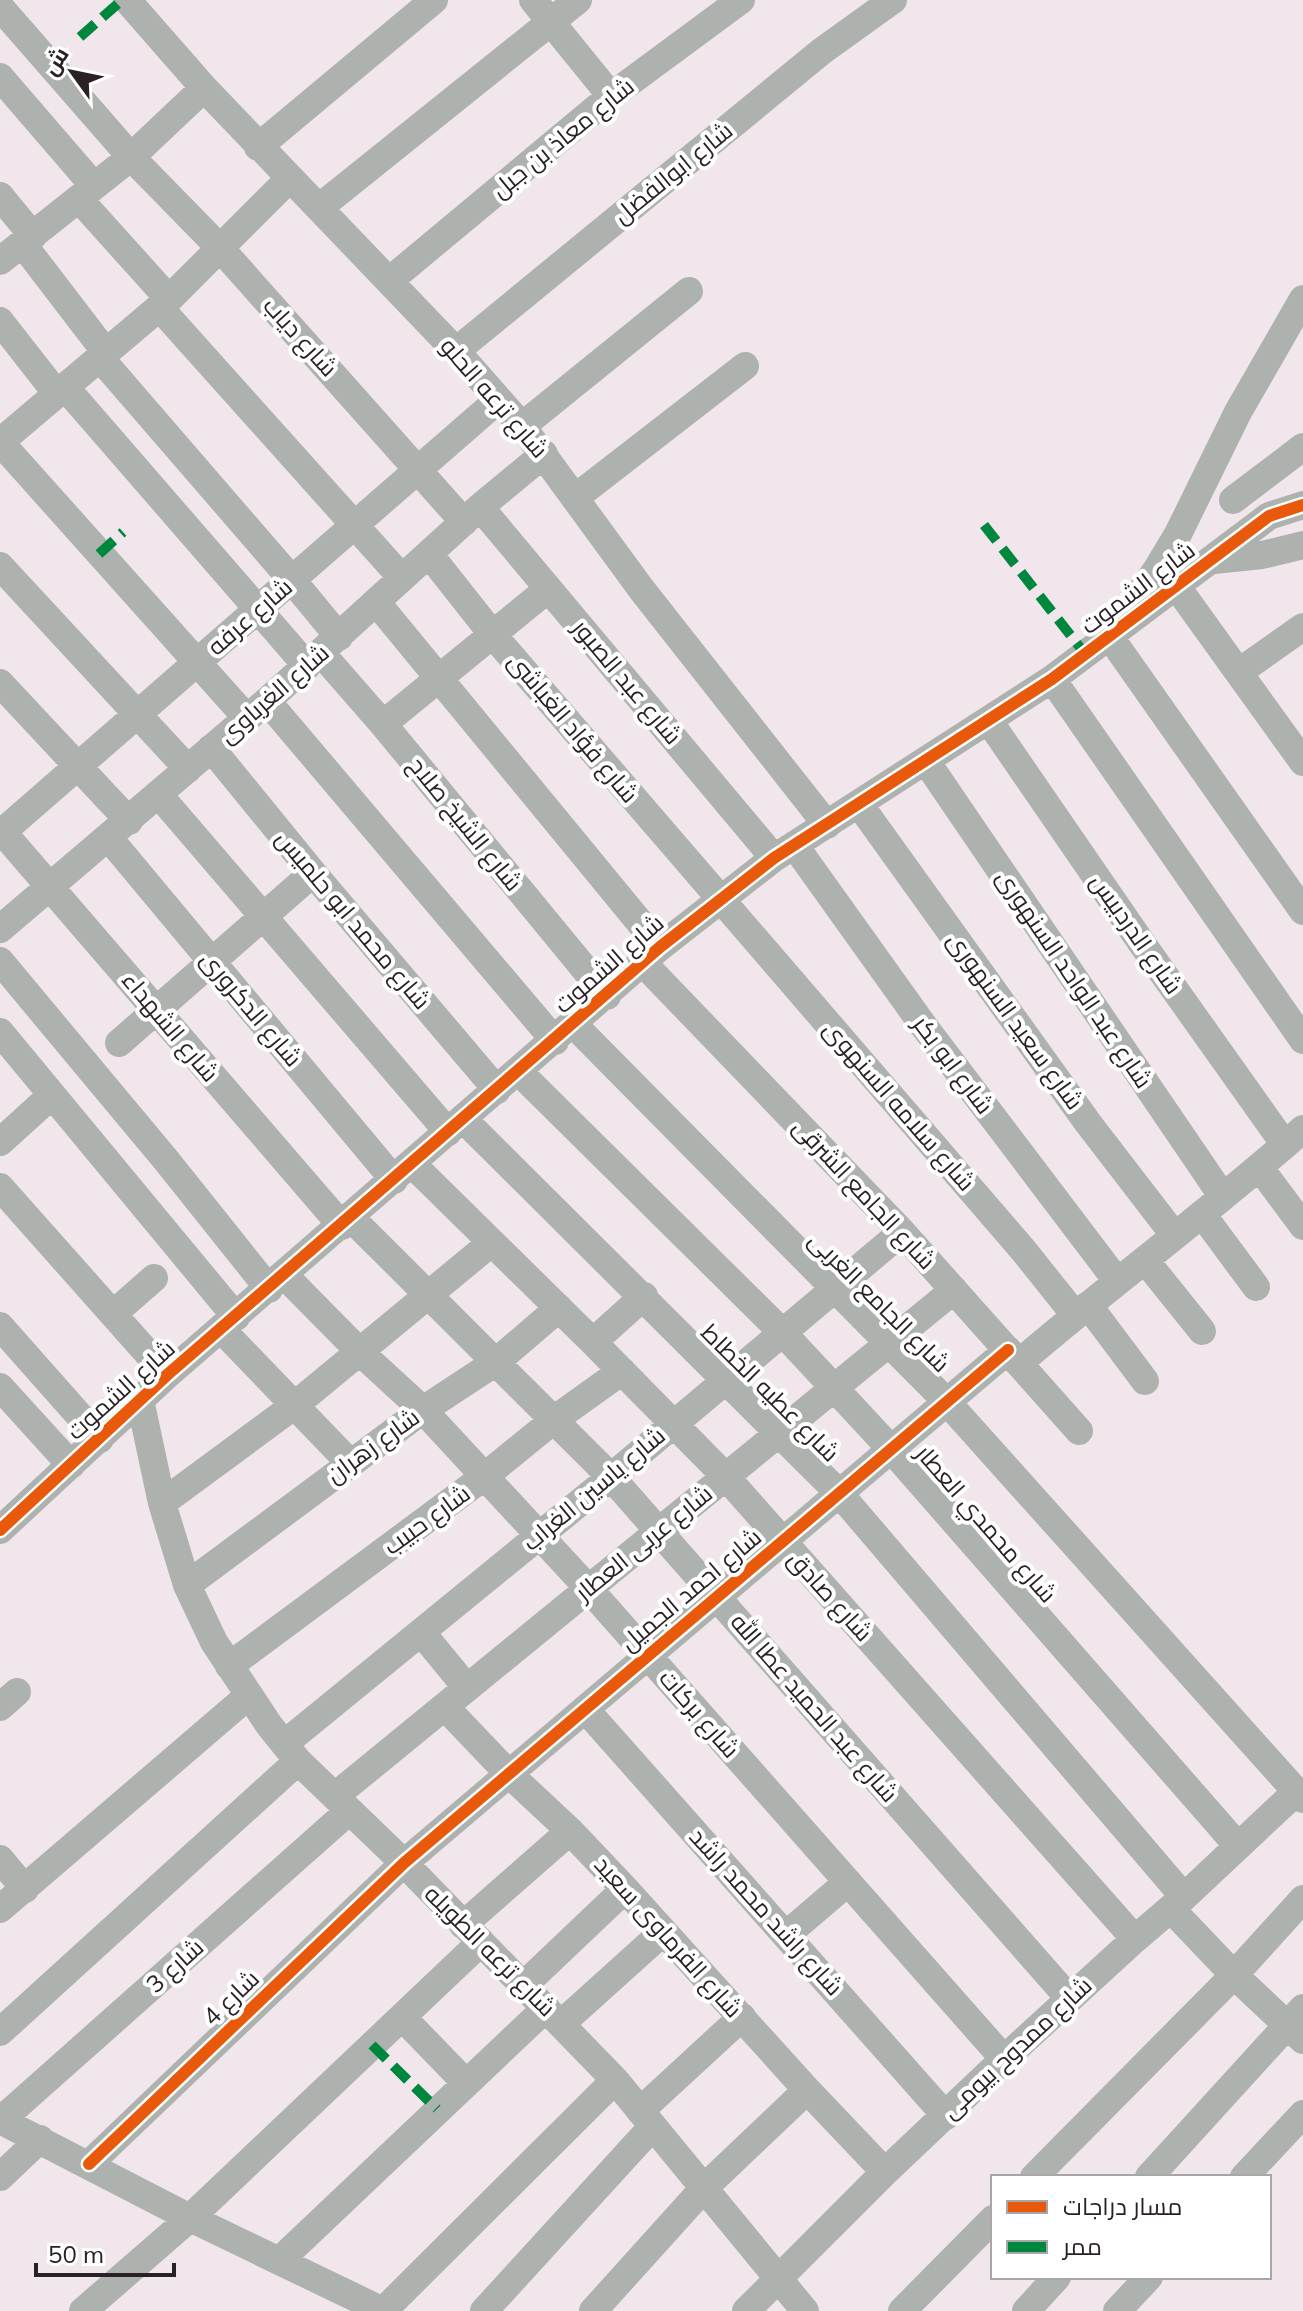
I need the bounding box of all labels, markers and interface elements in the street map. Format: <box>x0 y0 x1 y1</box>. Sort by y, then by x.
north arrow <box>32 32 112 112</box>
text: ش <box>36 42 75 81</box>
street label: شارع معاذ بن جبل <box>485 71 641 205</box>
street label: شارع ابوالفضل <box>607 115 739 231</box>
street label: شارع دياب <box>256 290 344 384</box>
street label: شارع ترعه الحلو <box>433 331 555 465</box>
street label: شارع الشموت <box>1074 534 1202 642</box>
street label: شارع عرفه <box>201 571 299 663</box>
street label: شارع عبد الصبور <box>564 611 689 751</box>
street label: شارع الغرباوى <box>212 637 336 751</box>
street label: شارع فؤاد الغباشى <box>501 646 645 810</box>
street label: شارع الشيخ صلاح <box>401 750 529 898</box>
street label: شارع محمد ابو حلميس <box>268 824 438 1016</box>
street label: شارع عبد الواحد السنهورى <box>989 863 1159 1095</box>
street label: شارع الدردبيس <box>1083 868 1189 1000</box>
street label: شارع الشموت <box>547 907 671 1021</box>
street label: شارع سعيد السنهورى <box>940 926 1090 1116</box>
street label: شارع الدكرورى <box>193 944 309 1074</box>
street label: شارع الشهداء <box>114 965 226 1089</box>
street label: شارع ابو بكر <box>904 1008 1000 1121</box>
street label: شارع سلامه السنهوى <box>816 1014 982 1198</box>
street label: شارع الجامع الشرقى <box>786 1112 942 1276</box>
street label: شارع الجامع الغربى <box>801 1224 957 1380</box>
street label: شارع عطيه الخطاط <box>694 1317 846 1469</box>
street label: شارع الشموت <box>60 1333 182 1447</box>
street label: شارع زهران <box>320 1401 426 1491</box>
street label: شارع ياسين الغراب <box>516 1420 672 1558</box>
street label: شارع محمدي العطار <box>906 1437 1063 1611</box>
street label: شارع حبيب <box>377 1478 477 1562</box>
street label: شارع عربى العطار <box>567 1478 719 1609</box>
street label: شارع احمد الجميل <box>614 1521 768 1659</box>
street label: شارع صادق <box>781 1544 879 1648</box>
street label: شارع عبد الحميد عطا الله <box>723 1607 905 1809</box>
street label: شارع بركات <box>652 1663 746 1765</box>
street label: شارع راشد محمد راشد <box>682 1821 850 2003</box>
street label: شارع الفرماوى سعيد <box>587 1849 749 2025</box>
street label: شارع ترعه الطويله <box>417 1878 563 2024</box>
street label: شارع 3 <box>139 1932 211 2000</box>
street label: شارع 4 <box>196 1963 266 2033</box>
street label: شارع ممدوح بيومى <box>935 1970 1099 2126</box>
legend <box>991 2175 1271 2279</box>
text: مسار دراجات <box>1063 2191 1182 2221</box>
scale bar <box>36 2227 174 2277</box>
text: ممر <box>1061 2231 1102 2261</box>
text: 50 m <box>48 2239 104 2269</box>

